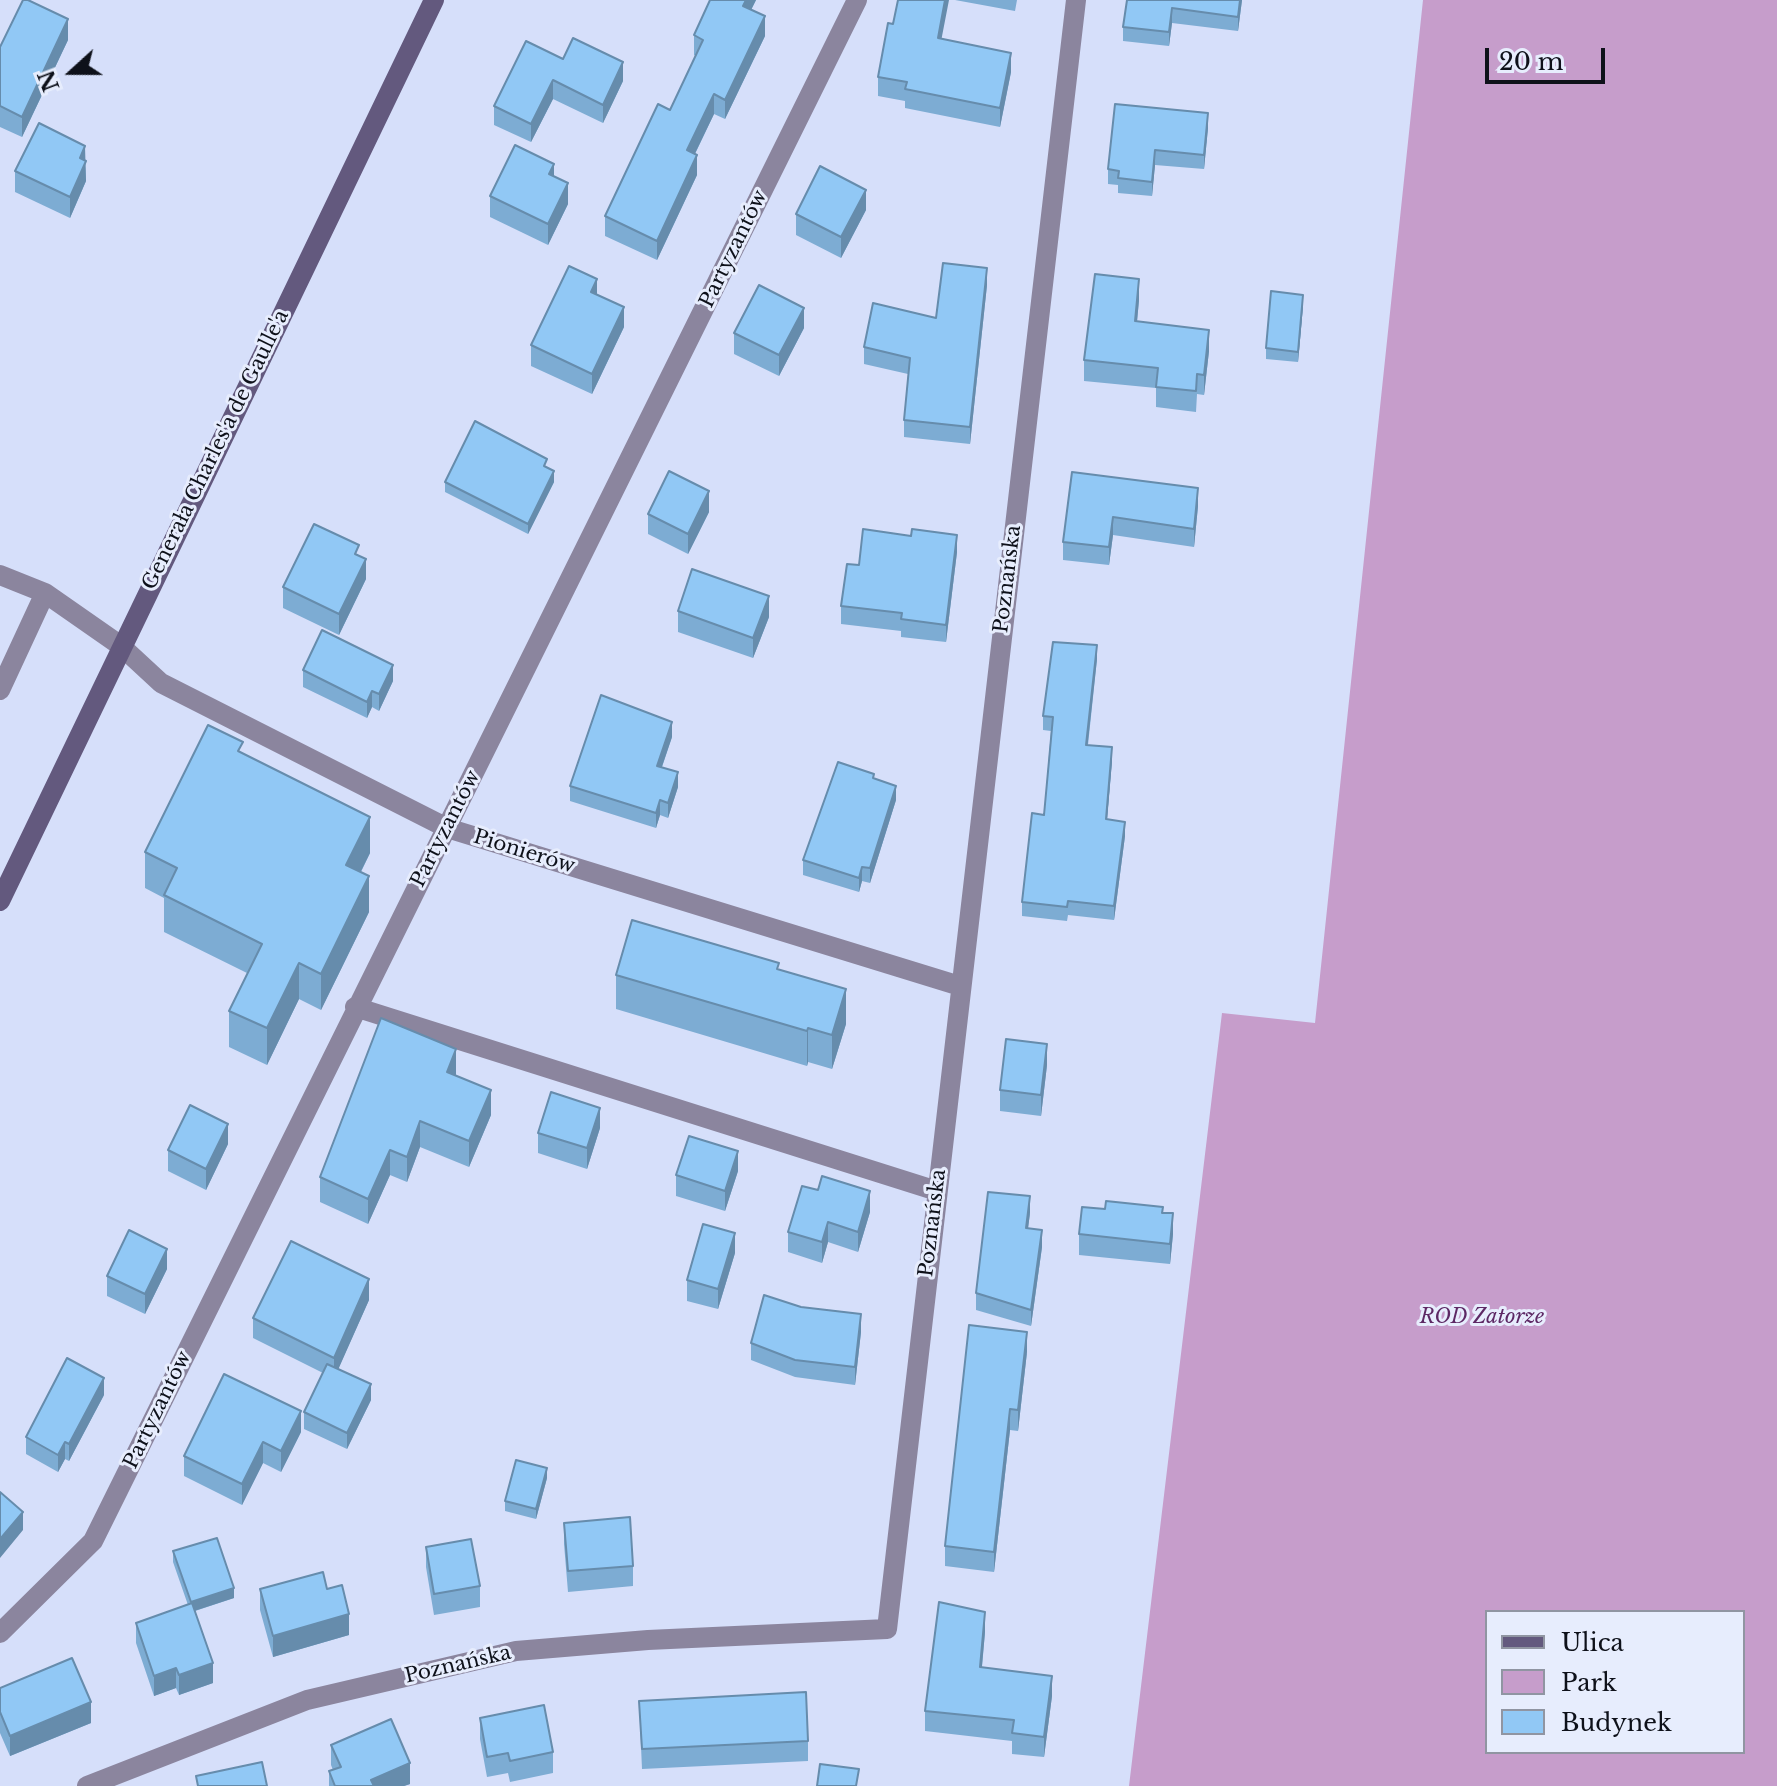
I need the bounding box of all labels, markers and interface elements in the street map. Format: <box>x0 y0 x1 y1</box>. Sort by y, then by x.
north arrow <box>32 32 112 112</box>
scale bar <box>1489 32 1609 82</box>
text: 20 m <box>1499 47 1564 76</box>
text: N <box>33 66 65 95</box>
street label: Partyzantów <box>695 186 773 312</box>
street label: Generała Charles'a de Gaulle'a <box>138 306 294 594</box>
street label: Poznańska <box>989 524 1027 634</box>
street label: Partyzantów <box>406 767 486 891</box>
street label: Pionierów <box>470 825 578 879</box>
street label: Poznańska <box>914 1168 952 1278</box>
park label: ROD Zatorze <box>1420 1305 1544 1329</box>
street label: Partyzantów <box>119 1347 197 1473</box>
legend <box>1485 1610 1745 1754</box>
text: Ulica <box>1561 1628 1624 1657</box>
street label: Poznańska <box>403 1641 513 1689</box>
text: Park <box>1561 1668 1617 1697</box>
text: Budynek <box>1561 1708 1672 1737</box>

